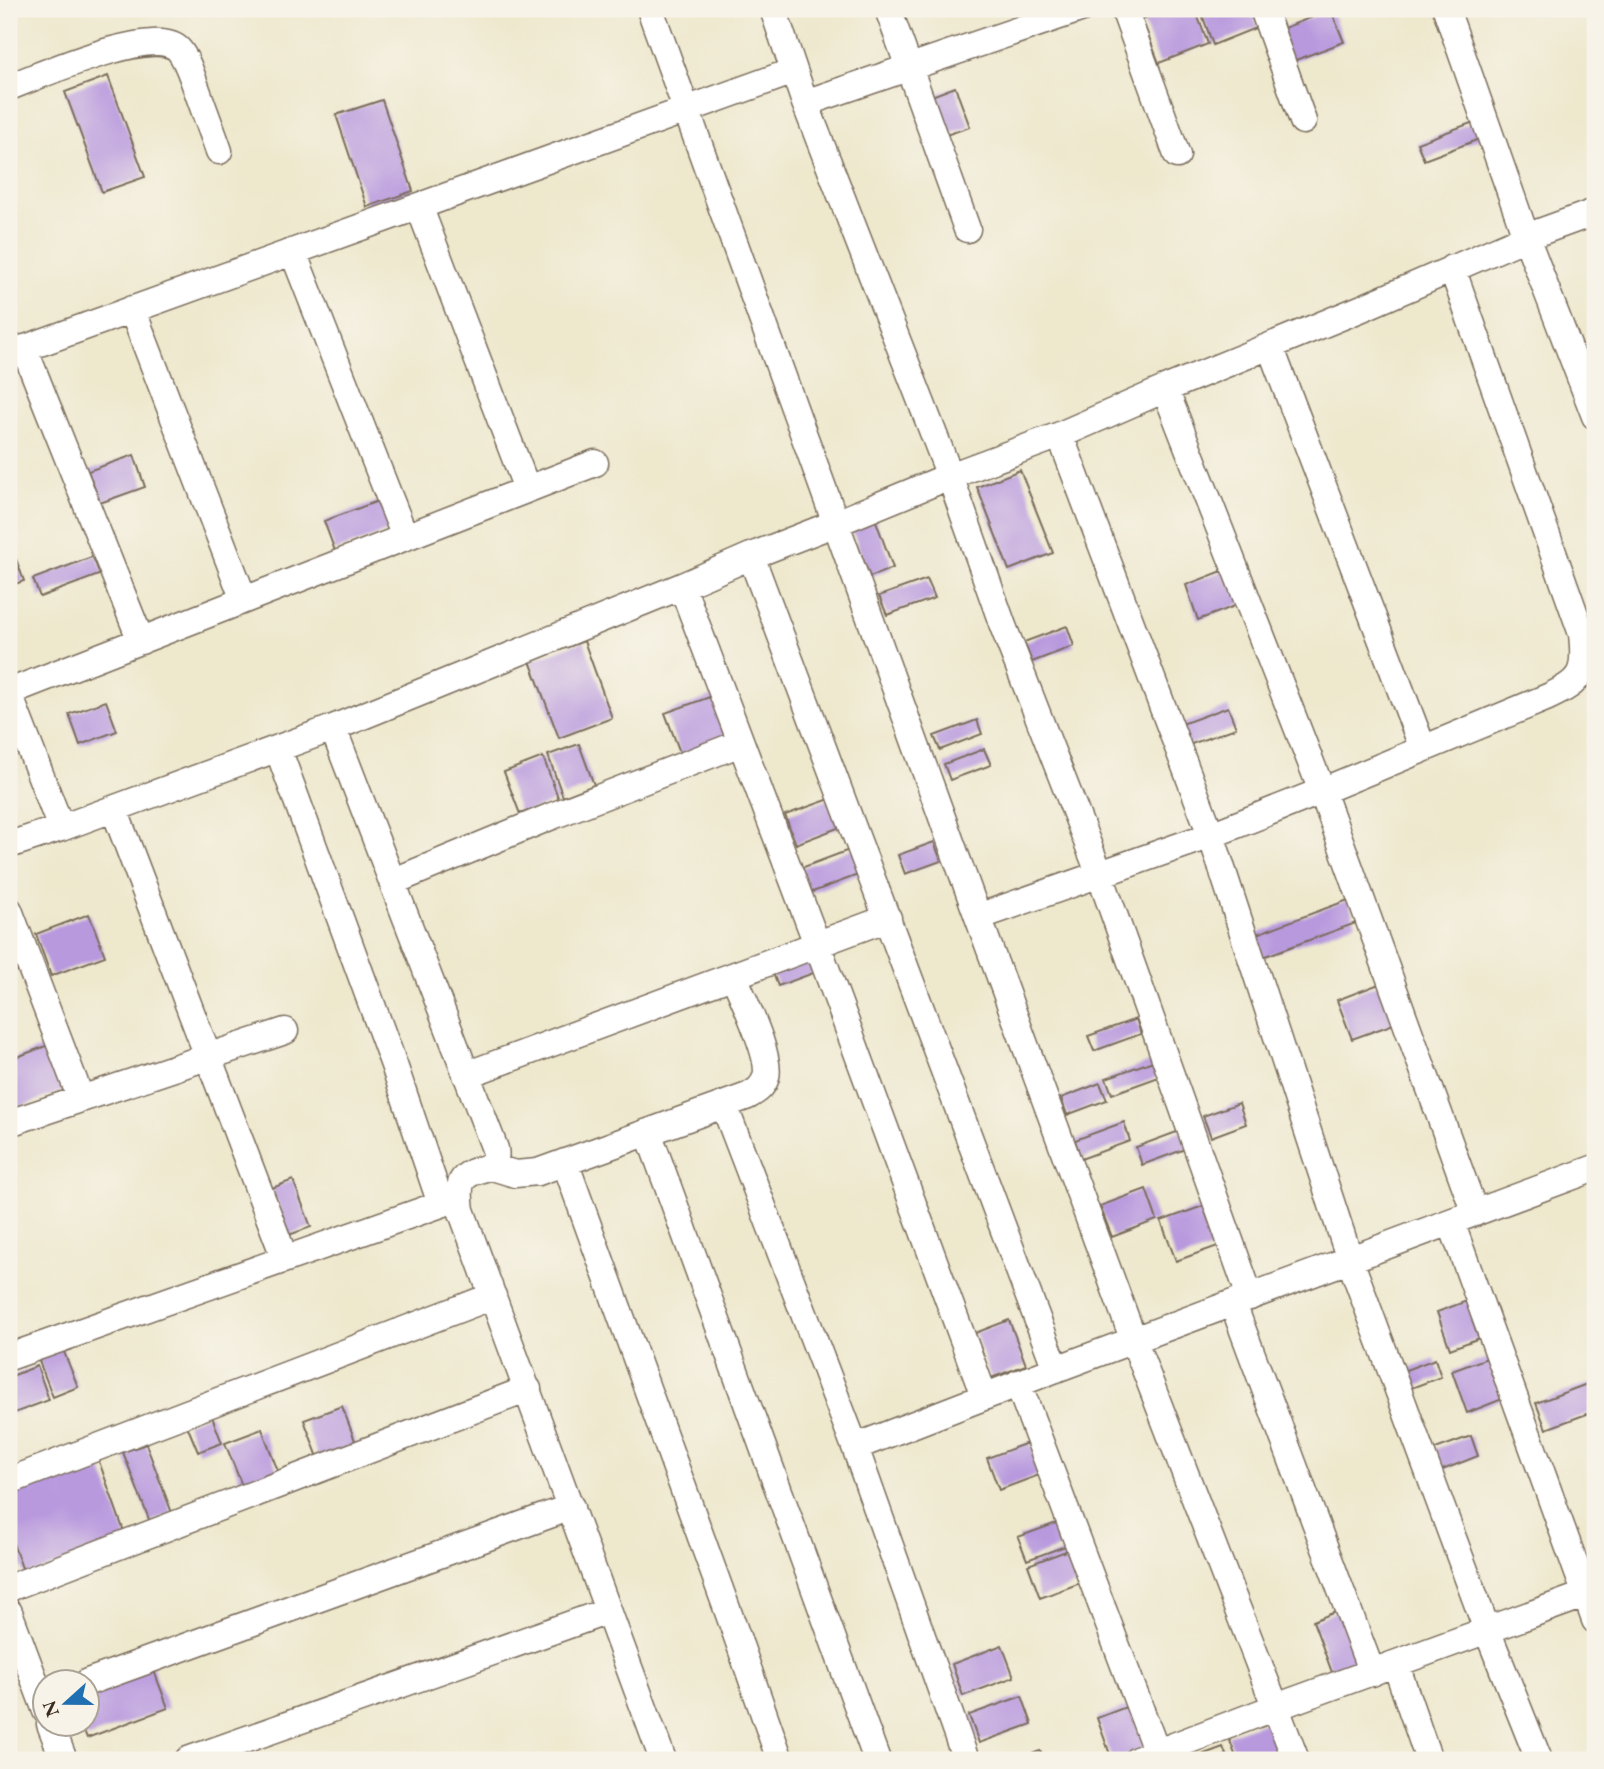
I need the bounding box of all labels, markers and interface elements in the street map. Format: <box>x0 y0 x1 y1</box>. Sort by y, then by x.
north arrow <box>32 1668 102 1738</box>
text: N <box>36 1697 65 1721</box>

